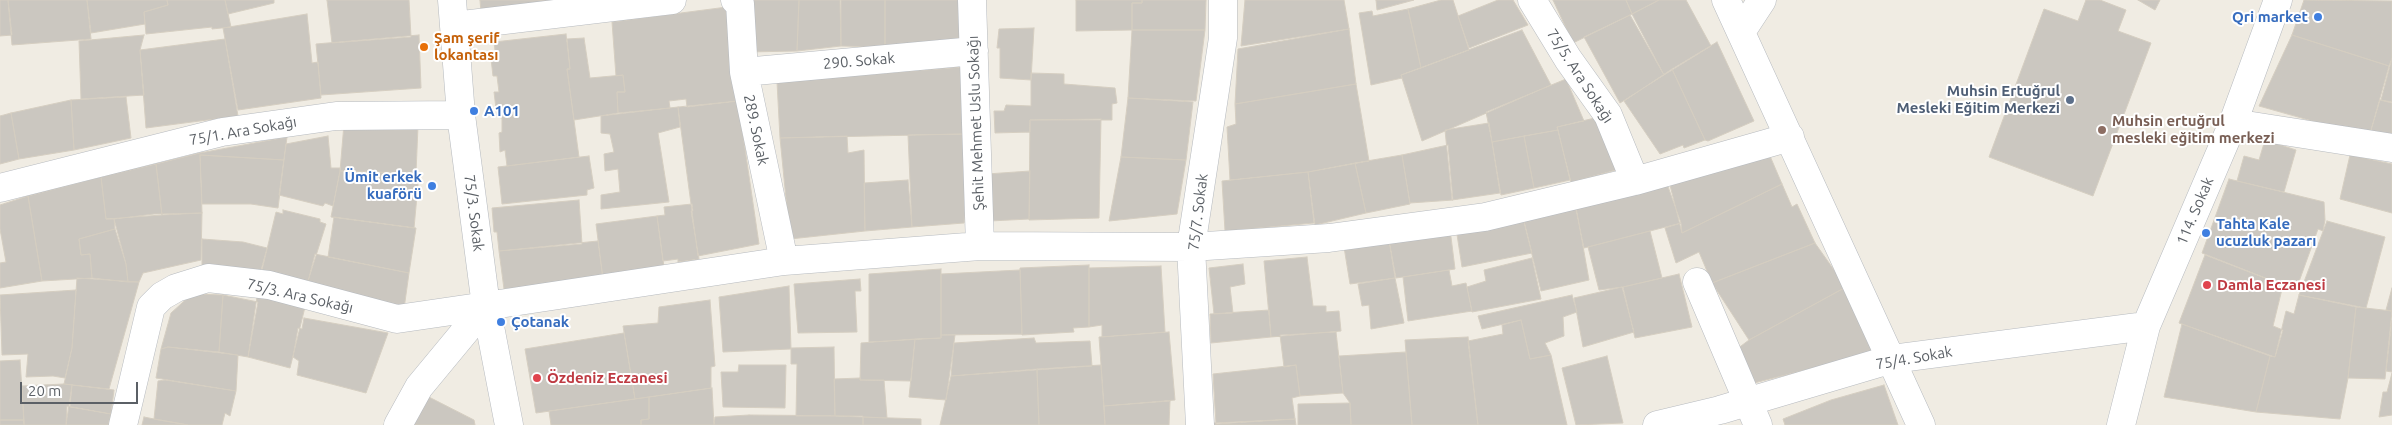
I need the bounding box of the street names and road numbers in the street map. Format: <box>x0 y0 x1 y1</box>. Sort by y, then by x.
street label: 75/5. Ara Sokağı <box>1543 25 1617 127</box>
street label: Şehit Mehmet Uslu Sokağı <box>964 35 988 211</box>
street label: 290. Sokak <box>822 49 896 73</box>
street label: 289. Sokak <box>740 93 772 167</box>
street label: 75/1. Ara Sokağı <box>188 113 298 149</box>
street label: 75/7. Sokak <box>1184 172 1212 252</box>
street label: 75/3. Sokak <box>460 173 488 253</box>
street label: 114. Sokak <box>2173 174 2217 248</box>
street label: 75/3. Ara Sokağı <box>245 275 355 317</box>
street label: 75/4. Sokak <box>1874 342 1954 374</box>

